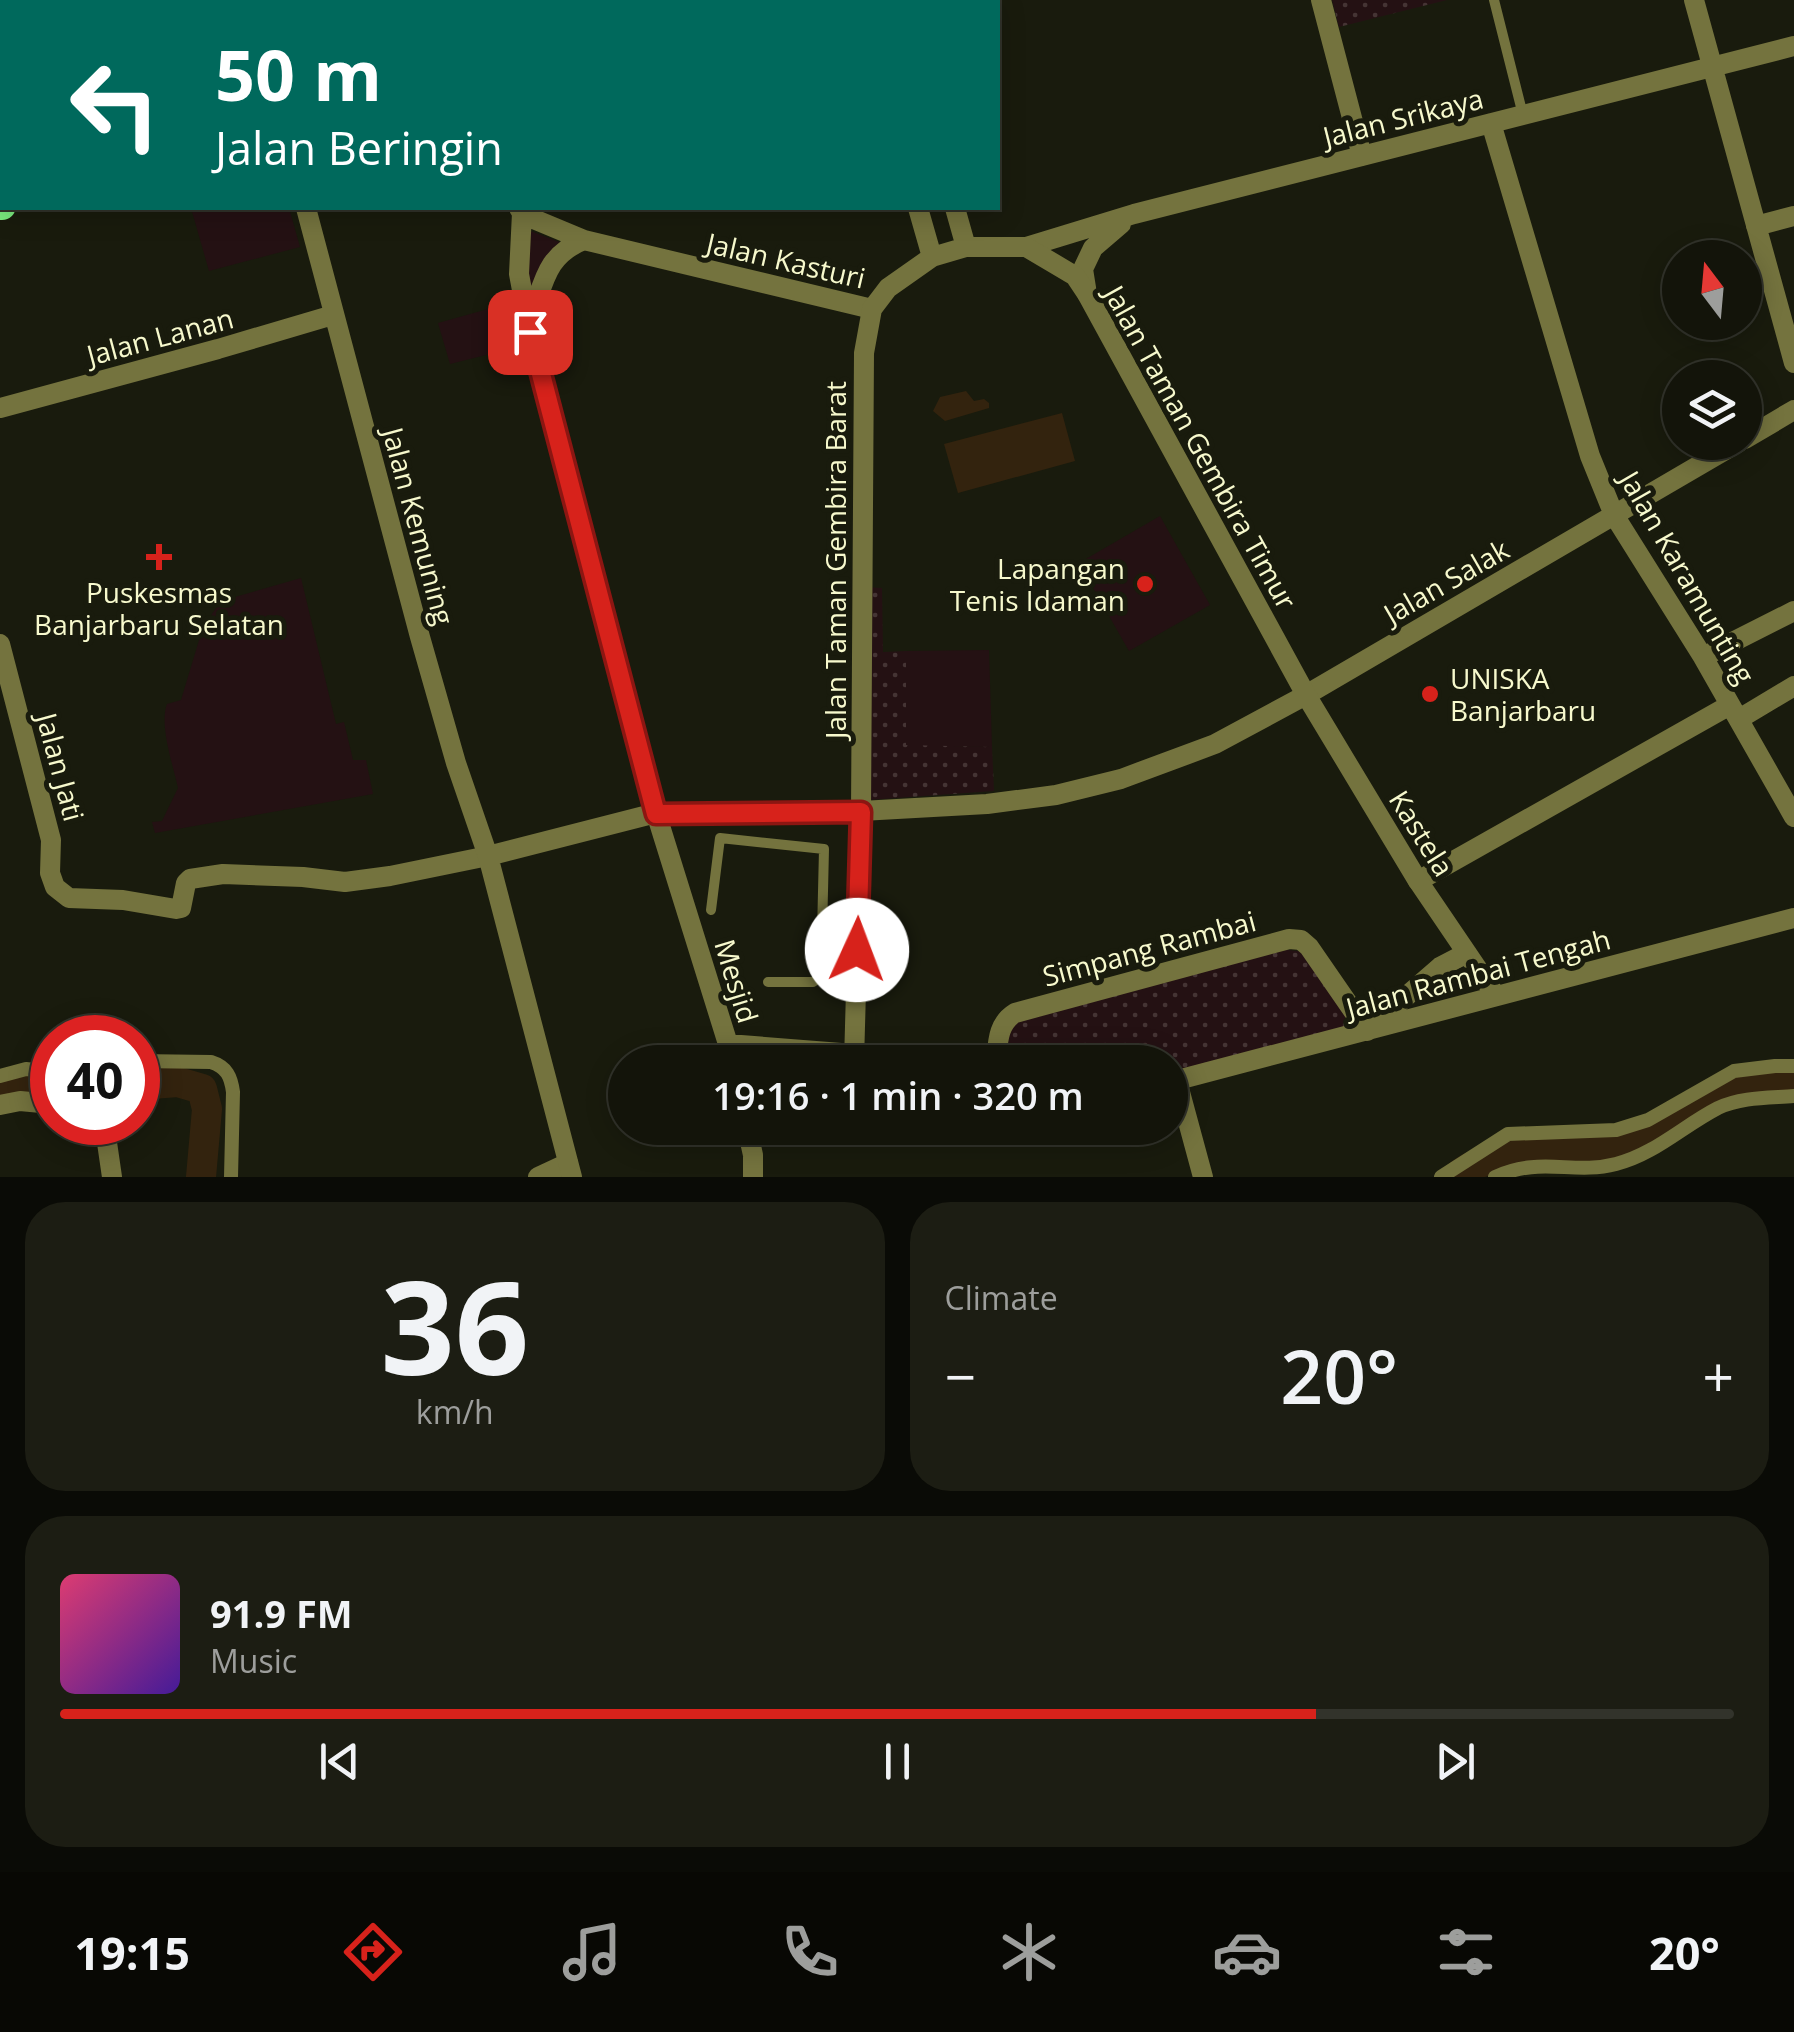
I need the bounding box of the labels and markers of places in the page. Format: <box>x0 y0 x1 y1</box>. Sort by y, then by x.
pin <box>488 290 573 375</box>
marker: Puskesmas Banjarbaru Selatan <box>146 544 172 570</box>
place label: Lapangan Tenis Idaman <box>950 549 1125 619</box>
place label: Puskesmas Banjarbaru Selatan <box>34 573 284 643</box>
marker: Lapangan Tenis Idaman <box>1134 573 1156 595</box>
place label: UNISKA Banjarbaru <box>1450 659 1596 729</box>
marker: UNISKA Banjarbaru <box>1419 683 1441 705</box>

